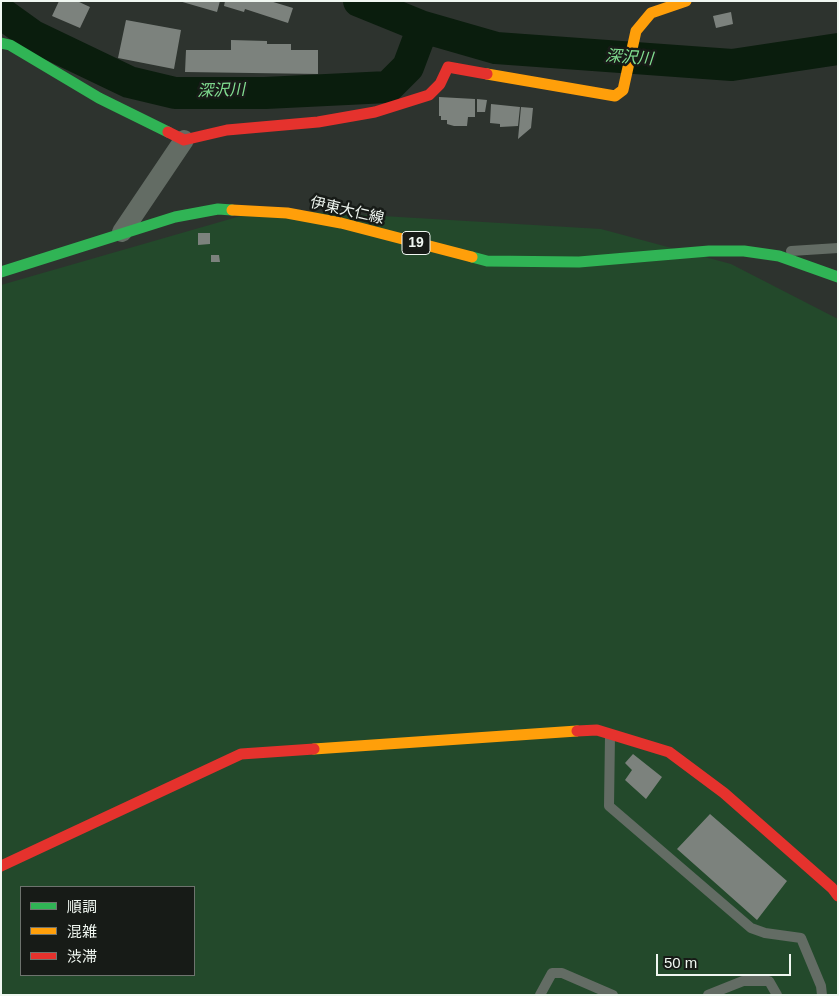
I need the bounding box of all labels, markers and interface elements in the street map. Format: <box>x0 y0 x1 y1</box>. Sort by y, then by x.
water label: 深沢川 <box>604 47 654 69</box>
water label: 深沢川 <box>197 81 245 101</box>
street label: 伊東大仁線 <box>308 194 386 228</box>
road number: 19 <box>402 232 430 254</box>
legend <box>20 886 195 976</box>
text: 順調 <box>67 898 97 915</box>
text: 混雑 <box>67 923 97 940</box>
scale bar <box>659 944 794 976</box>
text: 渋滞 <box>67 948 97 965</box>
text: 50 m <box>664 954 697 971</box>

